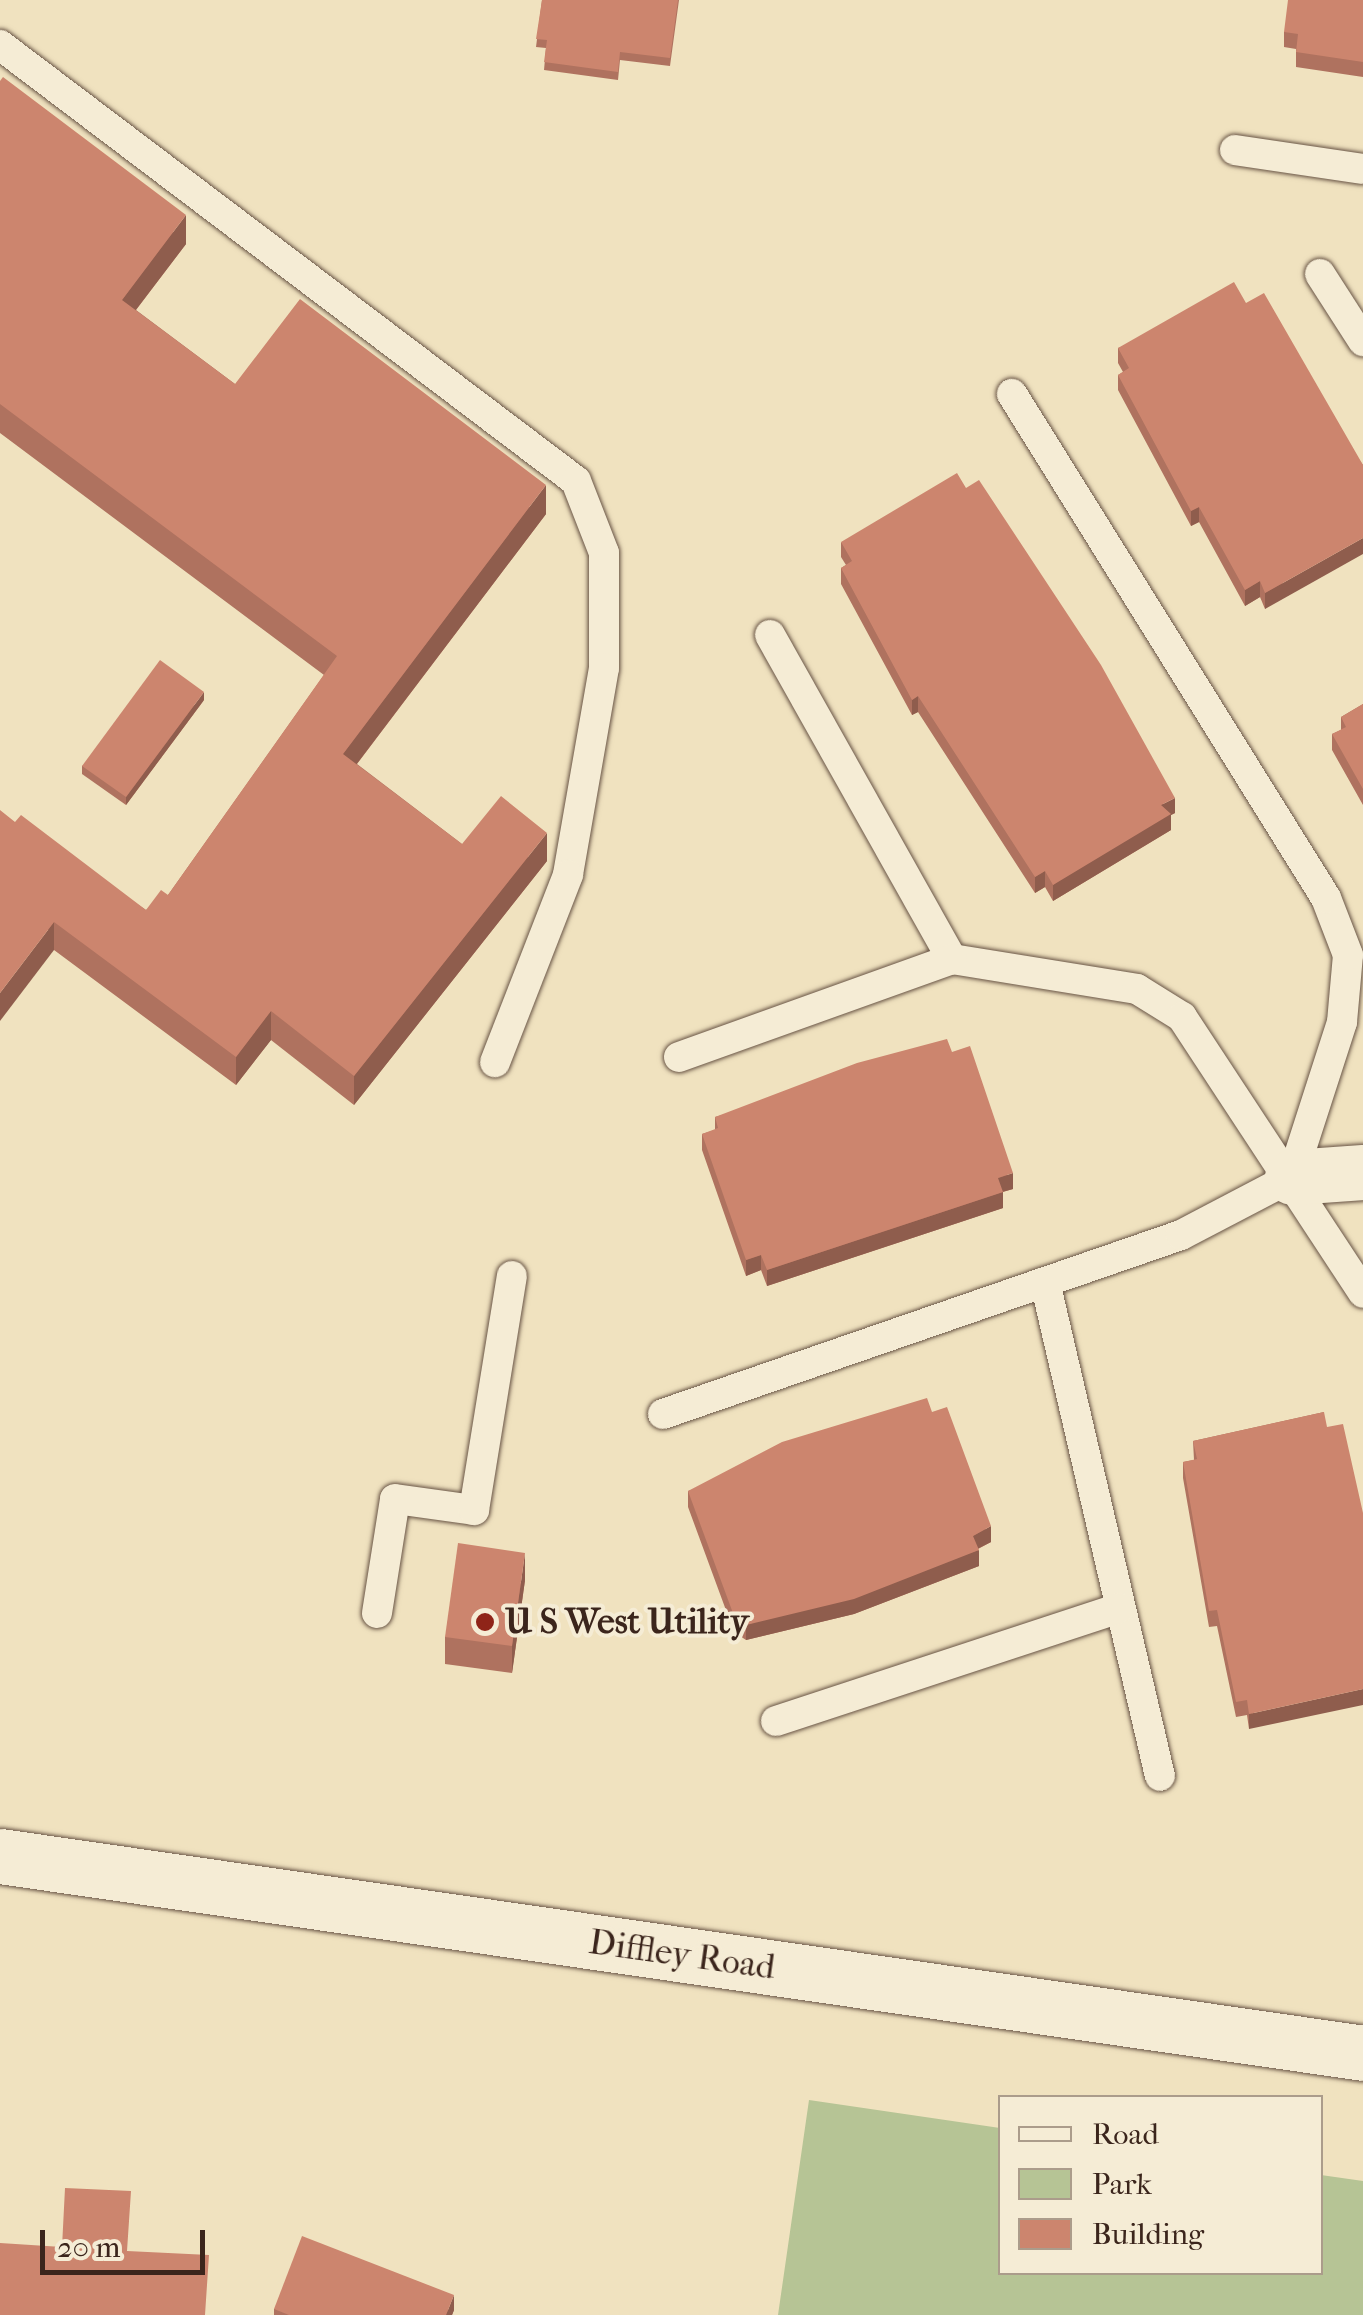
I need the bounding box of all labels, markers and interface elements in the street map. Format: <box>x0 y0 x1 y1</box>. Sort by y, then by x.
place label: U S West Utility <box>505 1601 749 1643</box>
marker: U S West Utility <box>474 1611 496 1633</box>
street label: Diffley Road <box>586 1921 778 1989</box>
legend <box>998 2095 1323 2275</box>
text: Road <box>1092 2117 1159 2152</box>
text: Park <box>1092 2167 1152 2202</box>
scale bar <box>45 2210 210 2272</box>
text: Building <box>1092 2217 1204 2252</box>
text: 20 m <box>57 2230 120 2265</box>

